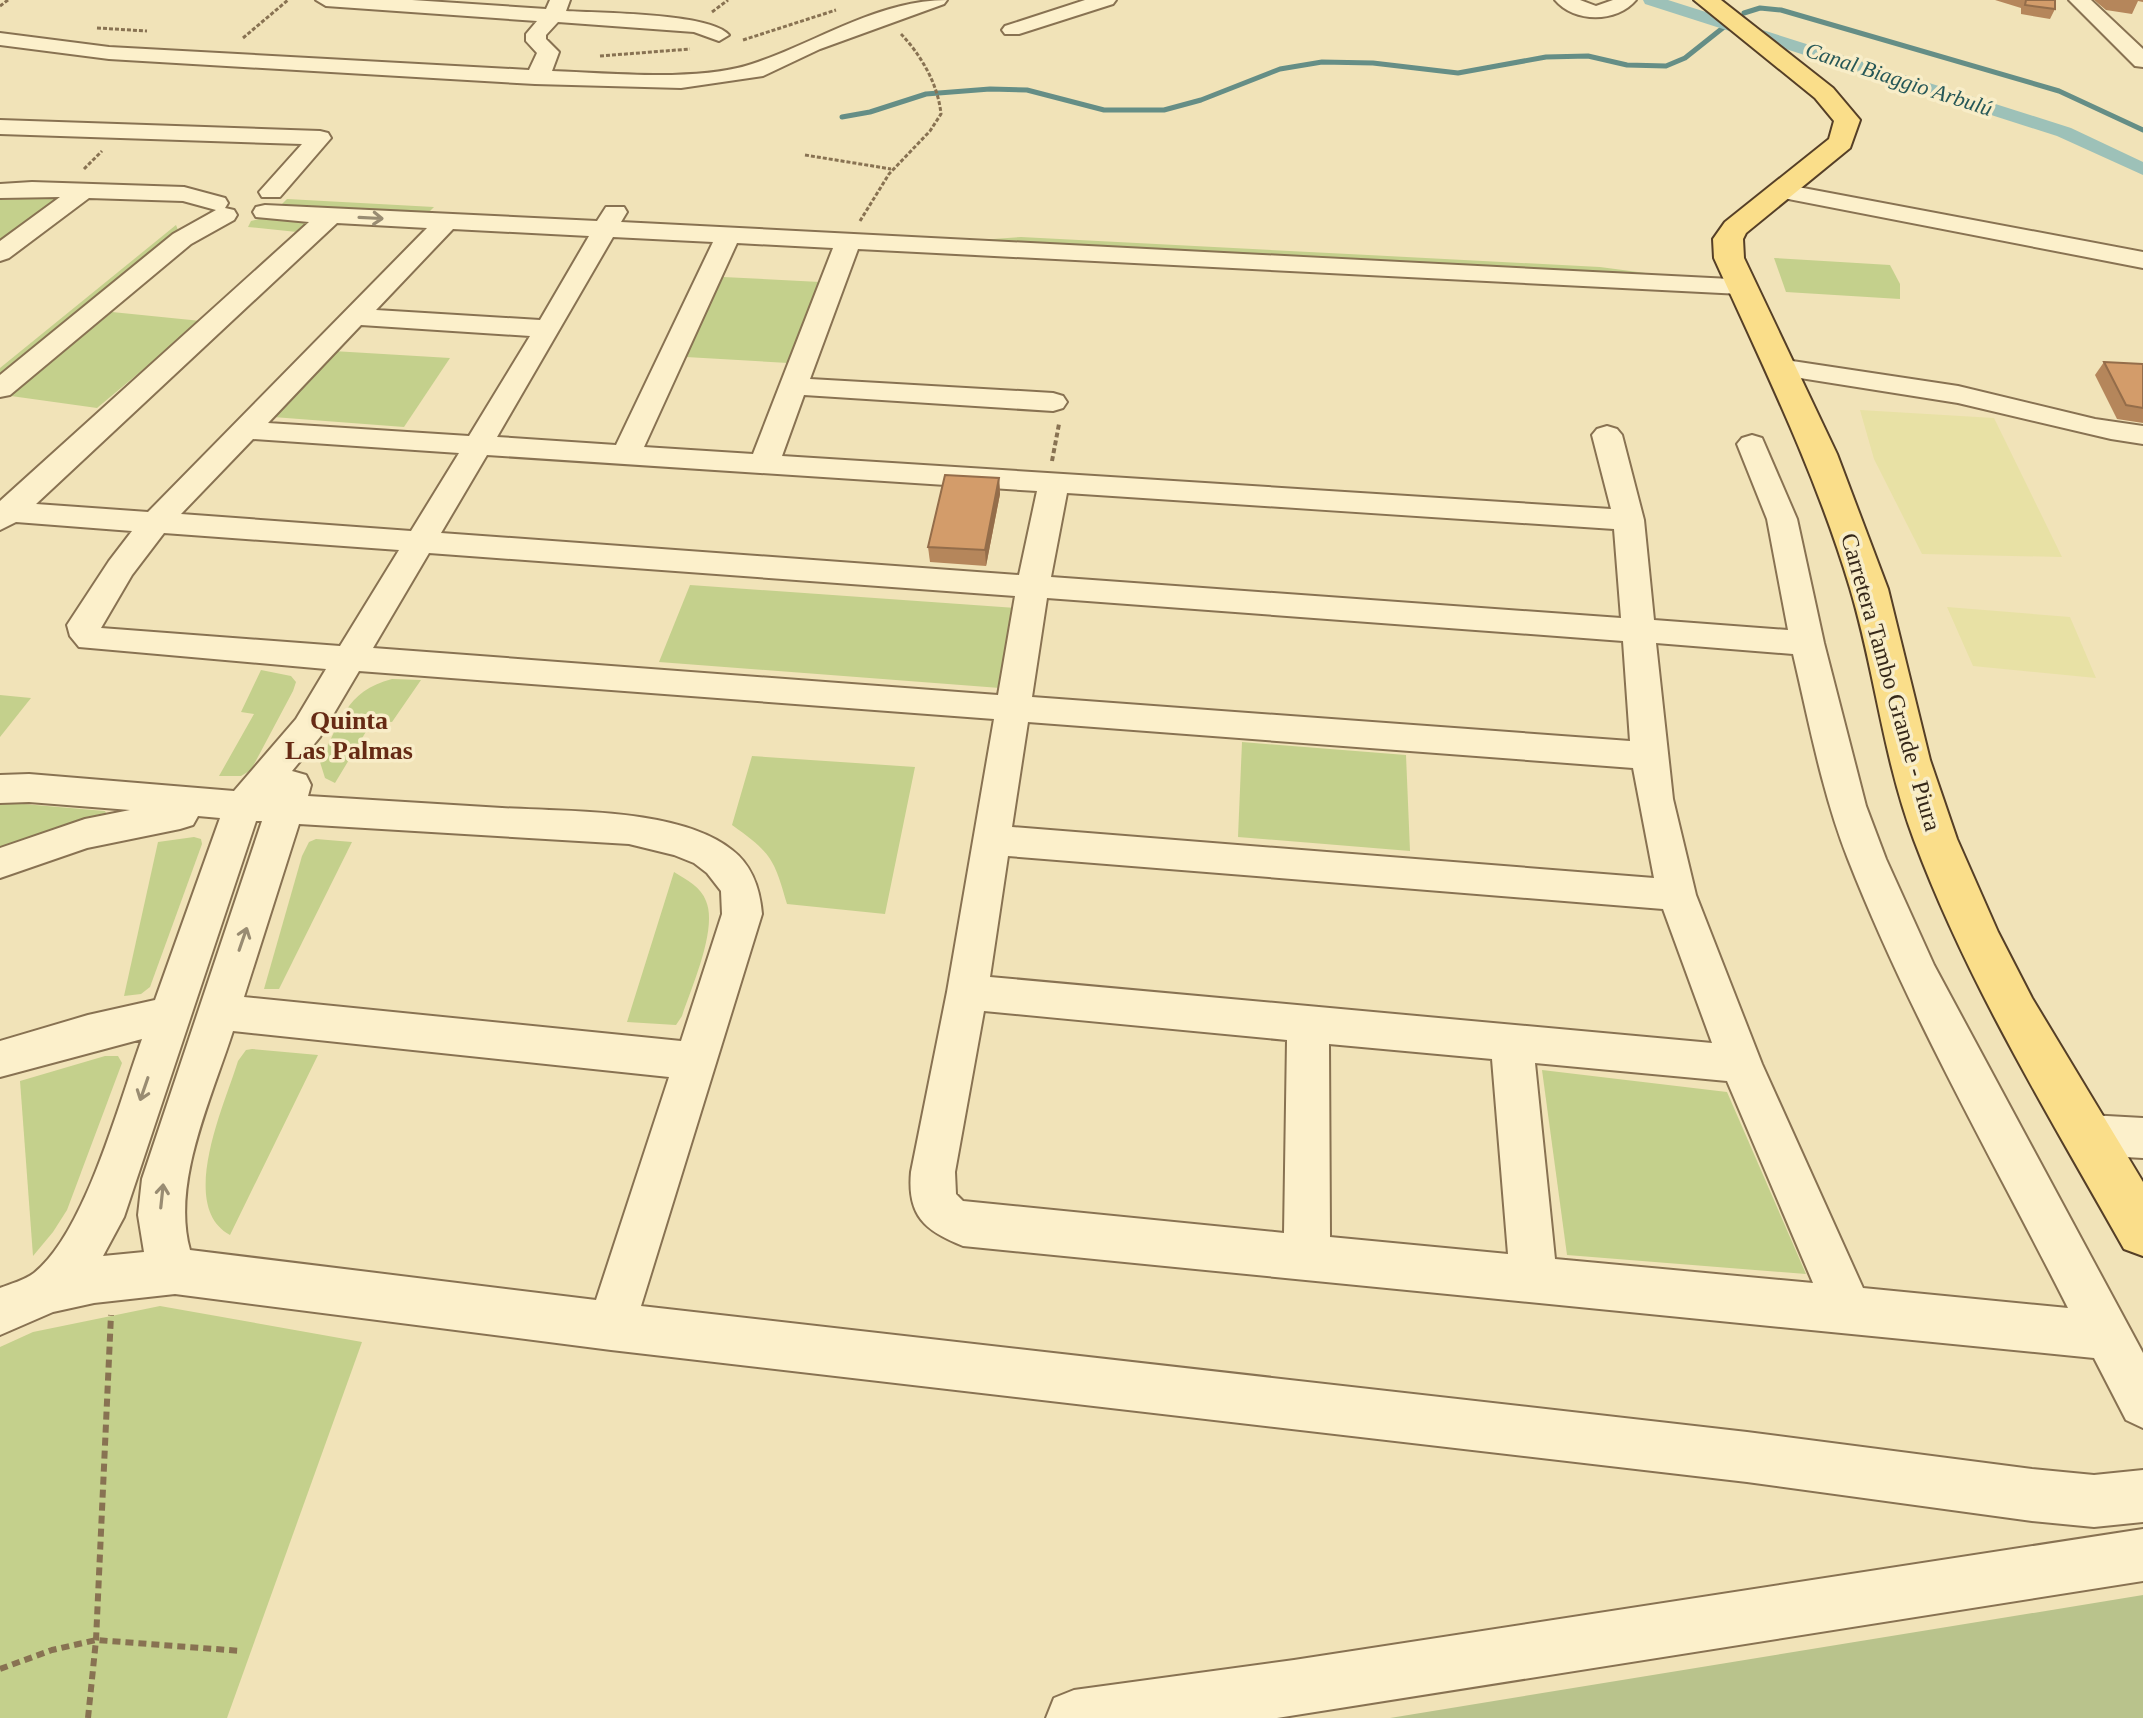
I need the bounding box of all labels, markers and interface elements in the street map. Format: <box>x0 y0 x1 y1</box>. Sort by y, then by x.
water label: Canal Biaggio Arbulú <box>1802 37 1996 121</box>
one-way arrow <box>357 211 384 226</box>
street label: Carretera Tambo Grande - Piura <box>1836 530 1946 834</box>
district label: Quinta Las Palmas <box>285 706 413 765</box>
one-way arrow <box>236 926 251 951</box>
one-way arrow <box>136 1077 151 1102</box>
one-way arrow <box>155 1183 170 1210</box>

